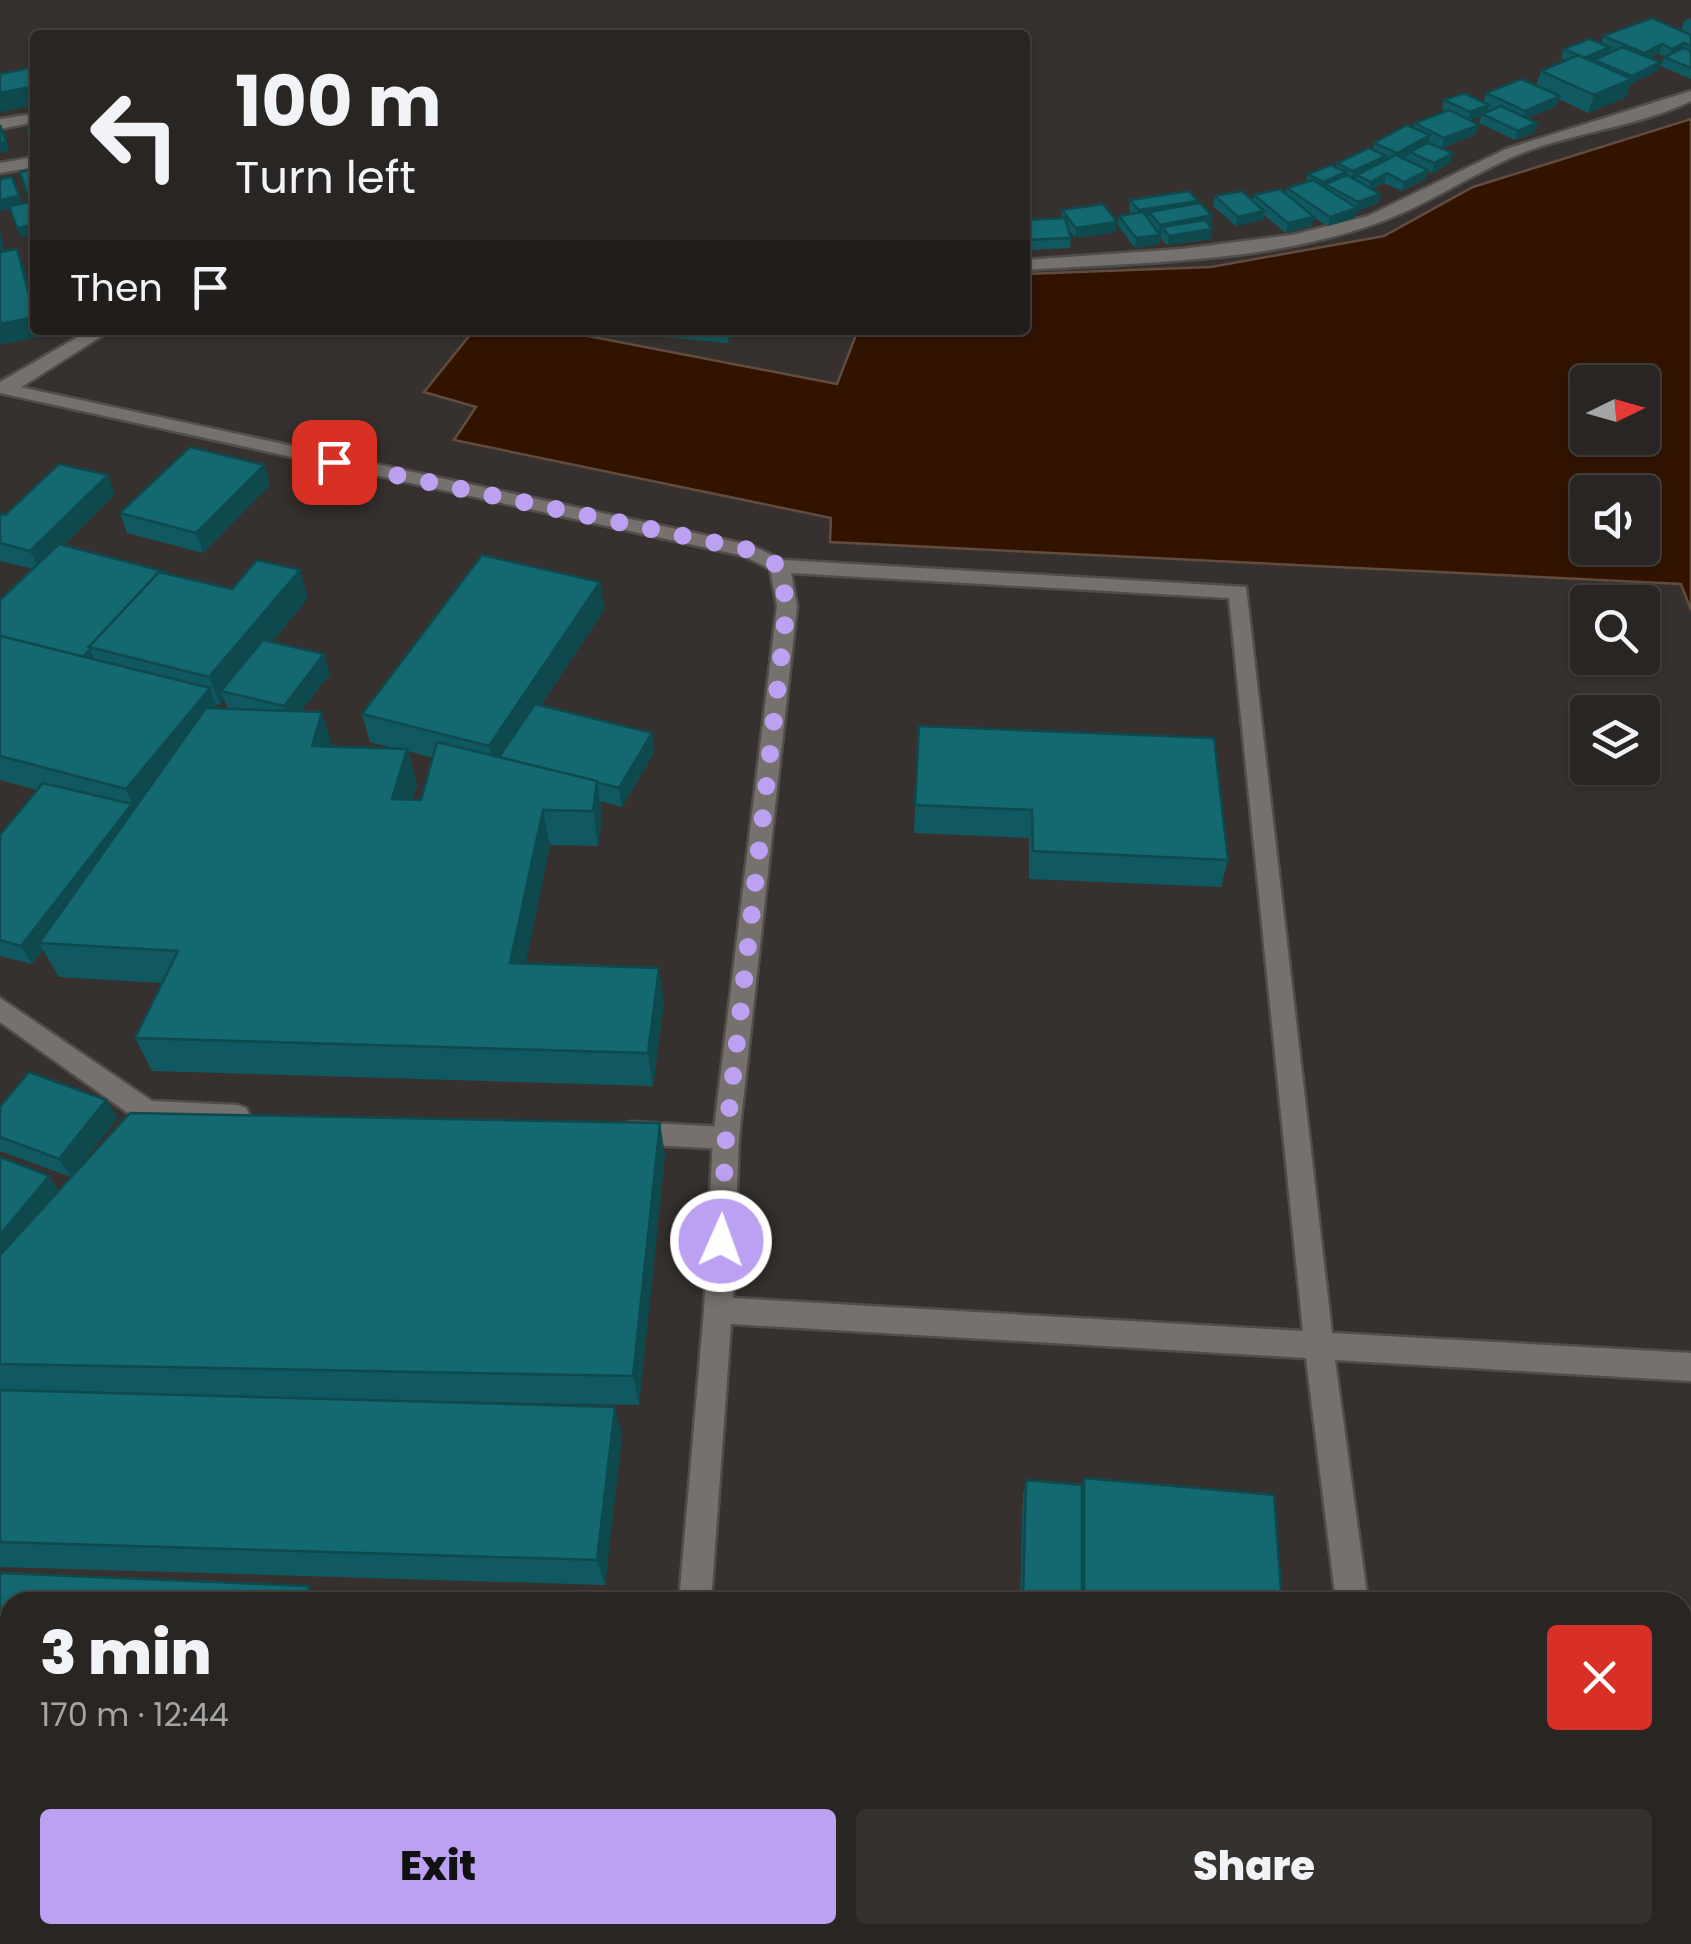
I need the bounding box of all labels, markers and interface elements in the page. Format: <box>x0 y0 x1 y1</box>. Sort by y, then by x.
text: 100 m <box>235 52 442 151</box>
icon: left <box>70 70 200 200</box>
text: Turn left <box>235 146 416 209</box>
icon: arrive <box>183 260 238 315</box>
text: Then <box>70 261 163 314</box>
north arrow <box>1570 365 1660 455</box>
map controls <box>1570 365 1660 785</box>
pin <box>292 420 377 505</box>
icon: arrive <box>307 435 362 490</box>
button: sound <box>1570 475 1660 565</box>
button: search <box>1570 585 1660 675</box>
button: layers <box>1570 695 1660 785</box>
position arrow <box>669 1189 773 1293</box>
text: 3 min <box>40 1611 212 1695</box>
button: close <box>1547 1625 1652 1730</box>
text: 170 m · 12:44 <box>40 1692 229 1737</box>
button: Exit <box>40 1809 836 1924</box>
button: Share <box>856 1809 1652 1924</box>

